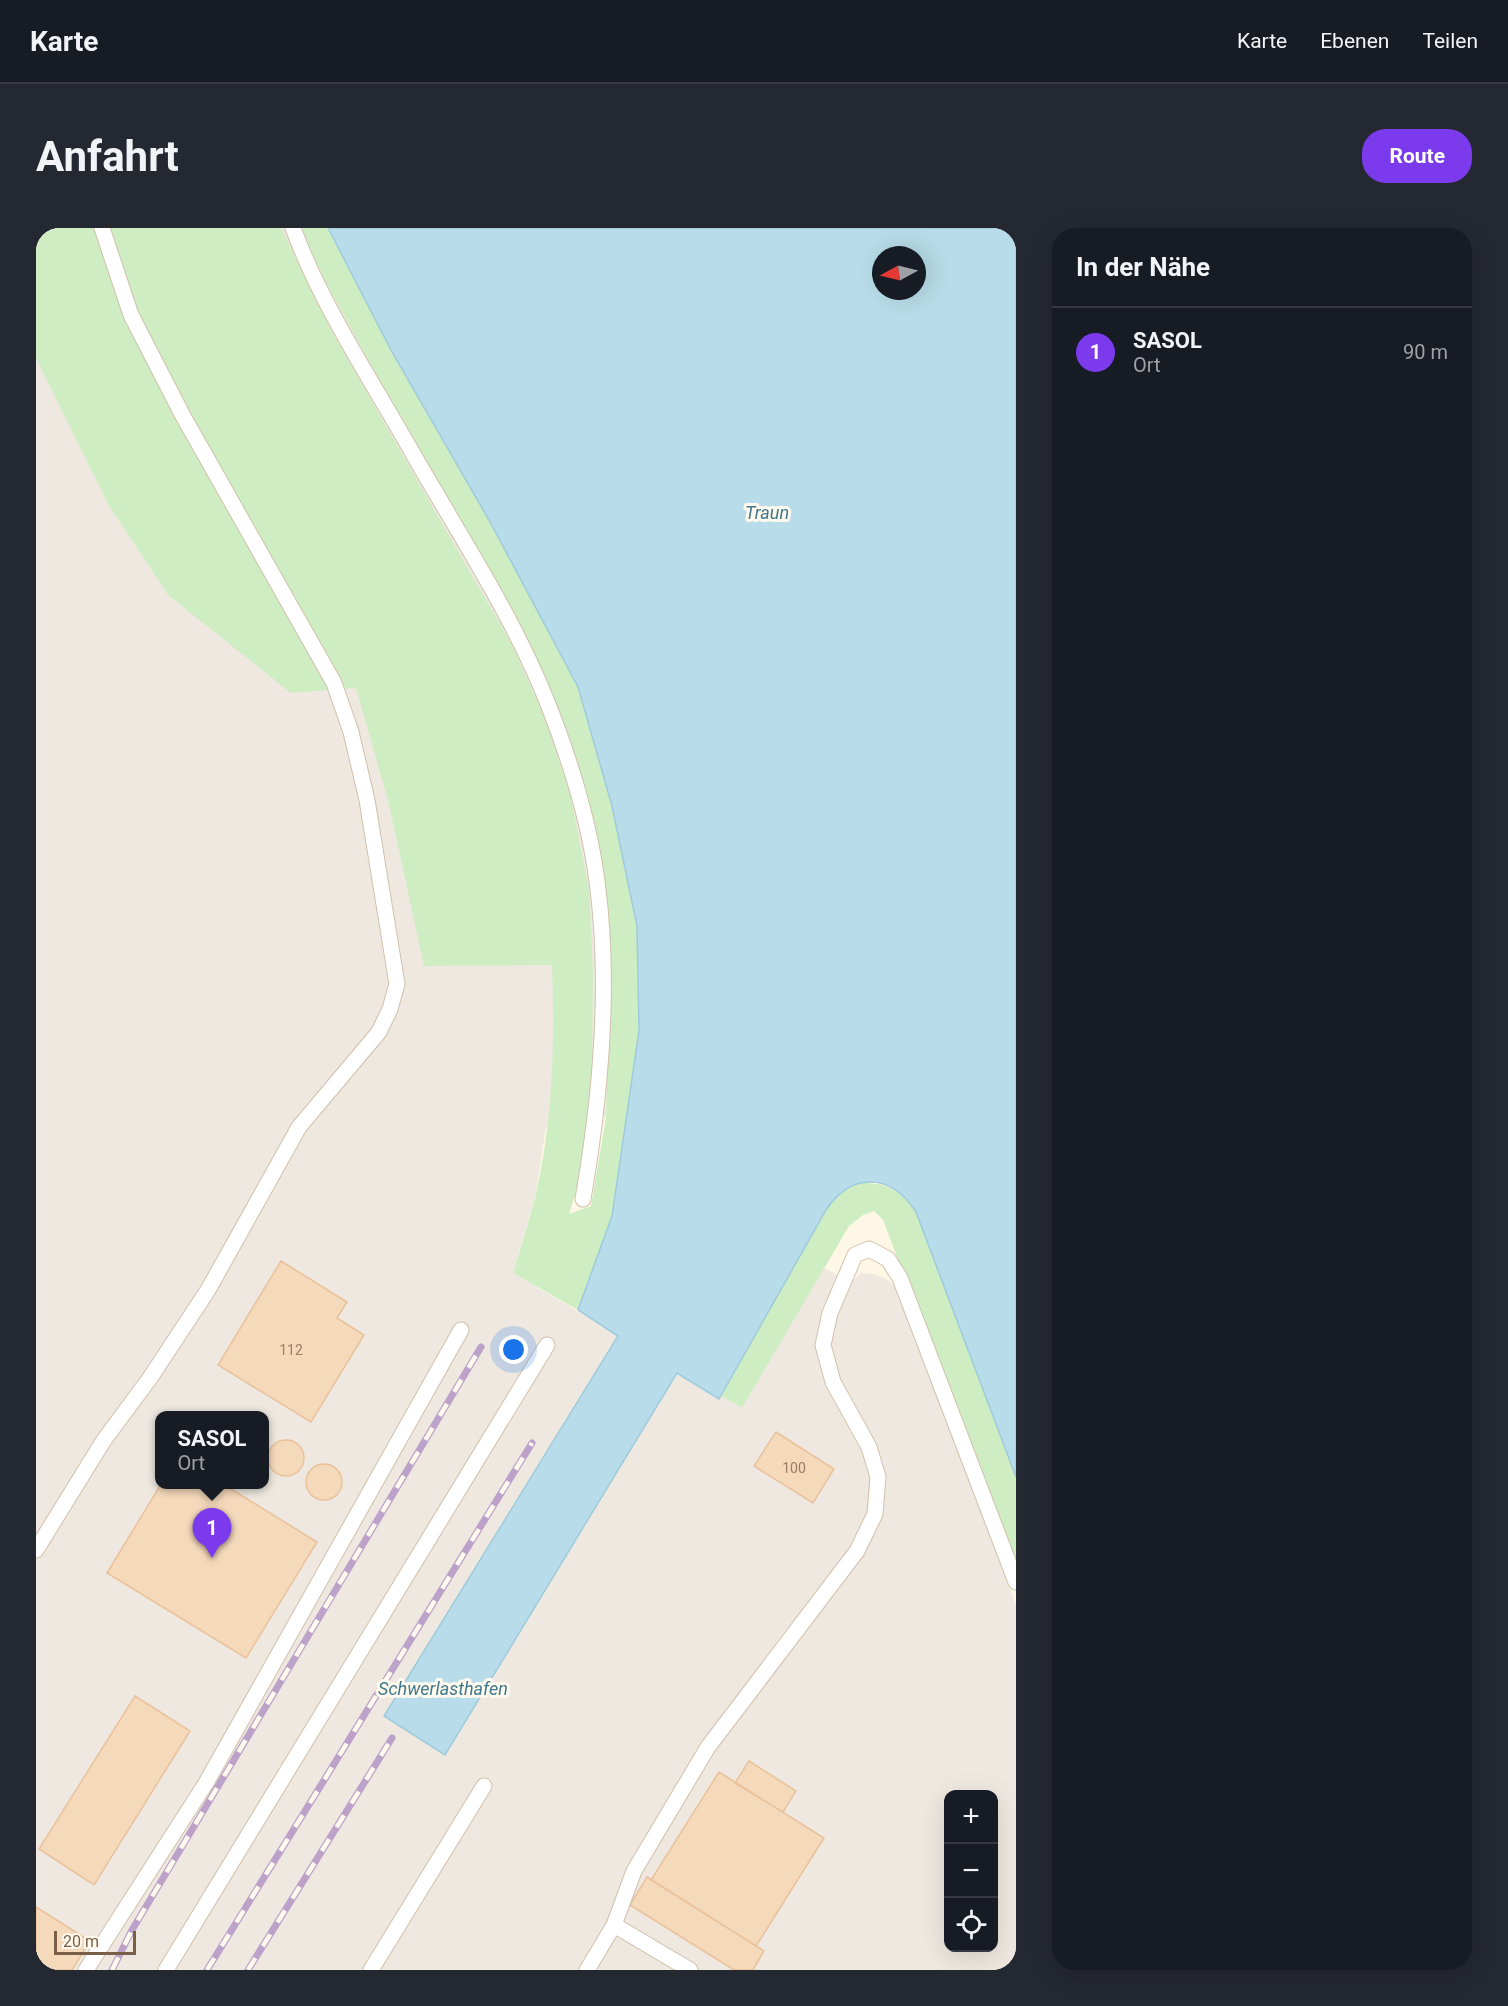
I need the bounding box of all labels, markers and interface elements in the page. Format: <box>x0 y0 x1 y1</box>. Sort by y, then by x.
text: Karte <box>30 25 98 58</box>
text: Karte <box>1237 29 1287 53</box>
text: Ebenen <box>1320 29 1389 53</box>
text: Teilen <box>1422 29 1478 53</box>
button: Route <box>1362 129 1472 183</box>
text: Anfahrt <box>36 132 179 181</box>
north arrow <box>872 246 926 300</box>
text: In der Nähe <box>1076 252 1210 282</box>
text: SASOL <box>1133 328 1202 353</box>
text: 1 <box>1090 340 1101 364</box>
text: 90 m <box>1403 340 1448 364</box>
text: Ort <box>1133 353 1161 377</box>
water label: Traun <box>745 502 789 523</box>
your location <box>499 1335 528 1364</box>
house number: 112 <box>279 1342 303 1358</box>
popup <box>155 1411 269 1489</box>
text: SASOL <box>178 1426 246 1451</box>
text: Ort <box>178 1451 205 1475</box>
house number: 100 <box>782 1460 806 1476</box>
pin: 1 <box>192 1508 231 1558</box>
water label: Schwerlasthafen <box>378 1678 508 1699</box>
map controls <box>944 1790 998 1952</box>
button: + <box>944 1790 998 1844</box>
button: − <box>944 1844 998 1898</box>
button: locate <box>944 1898 998 1952</box>
scale bar <box>54 1928 136 1956</box>
text: 20 m <box>63 1932 99 1951</box>

